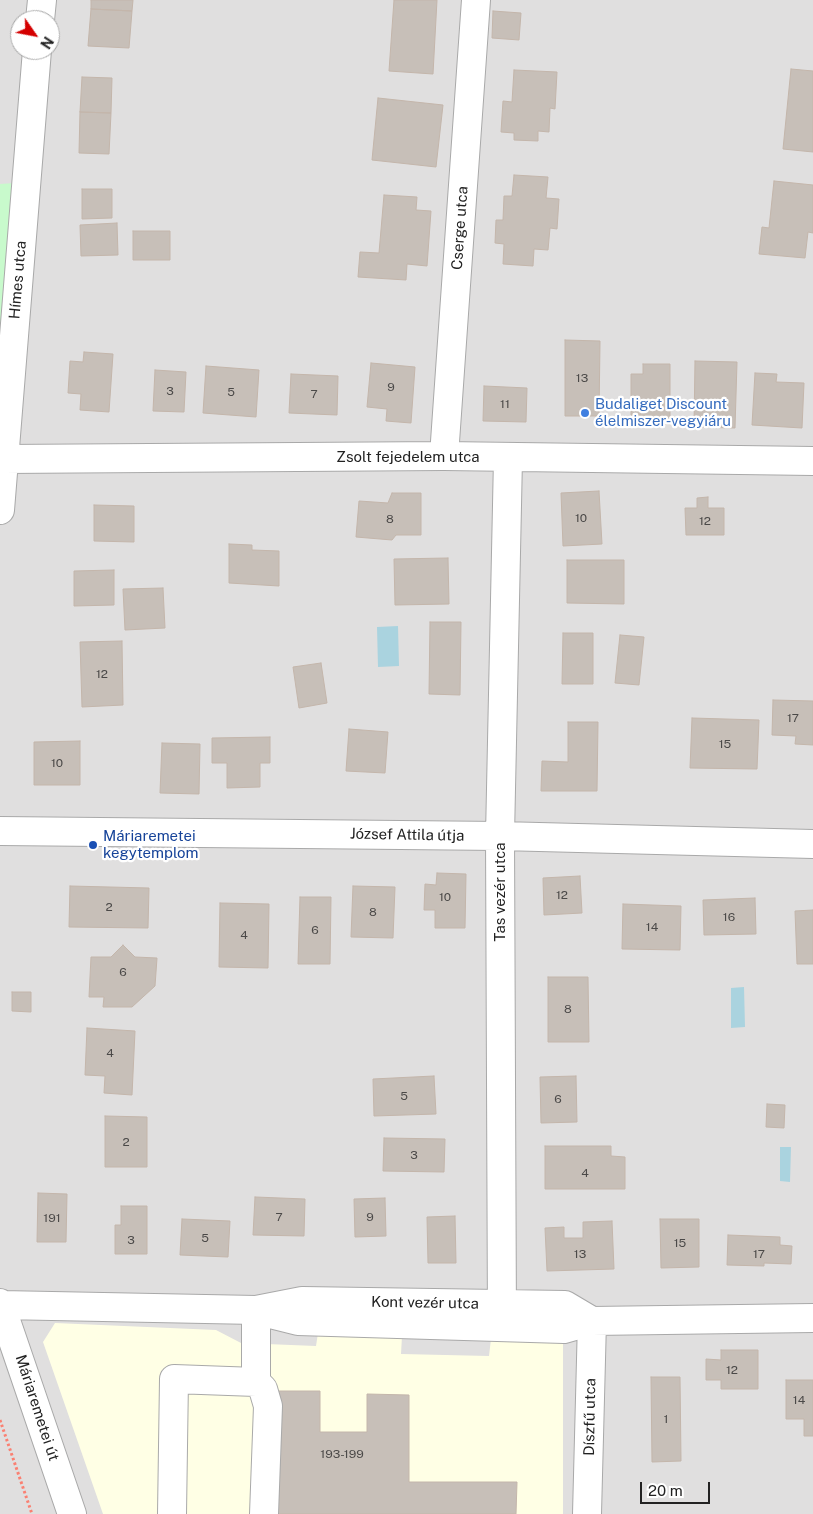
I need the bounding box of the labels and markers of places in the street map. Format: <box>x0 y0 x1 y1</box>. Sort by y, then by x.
place label: Budaliget Discount élelmiszer-vegyiáru <box>595 395 731 430</box>
marker: Budaliget Discount élelmiszer-vegyiáru <box>579 407 591 419</box>
place label: Máriaremetei kegytemplom <box>103 827 199 862</box>
marker: Máriaremetei kegytemplom <box>87 839 99 851</box>

